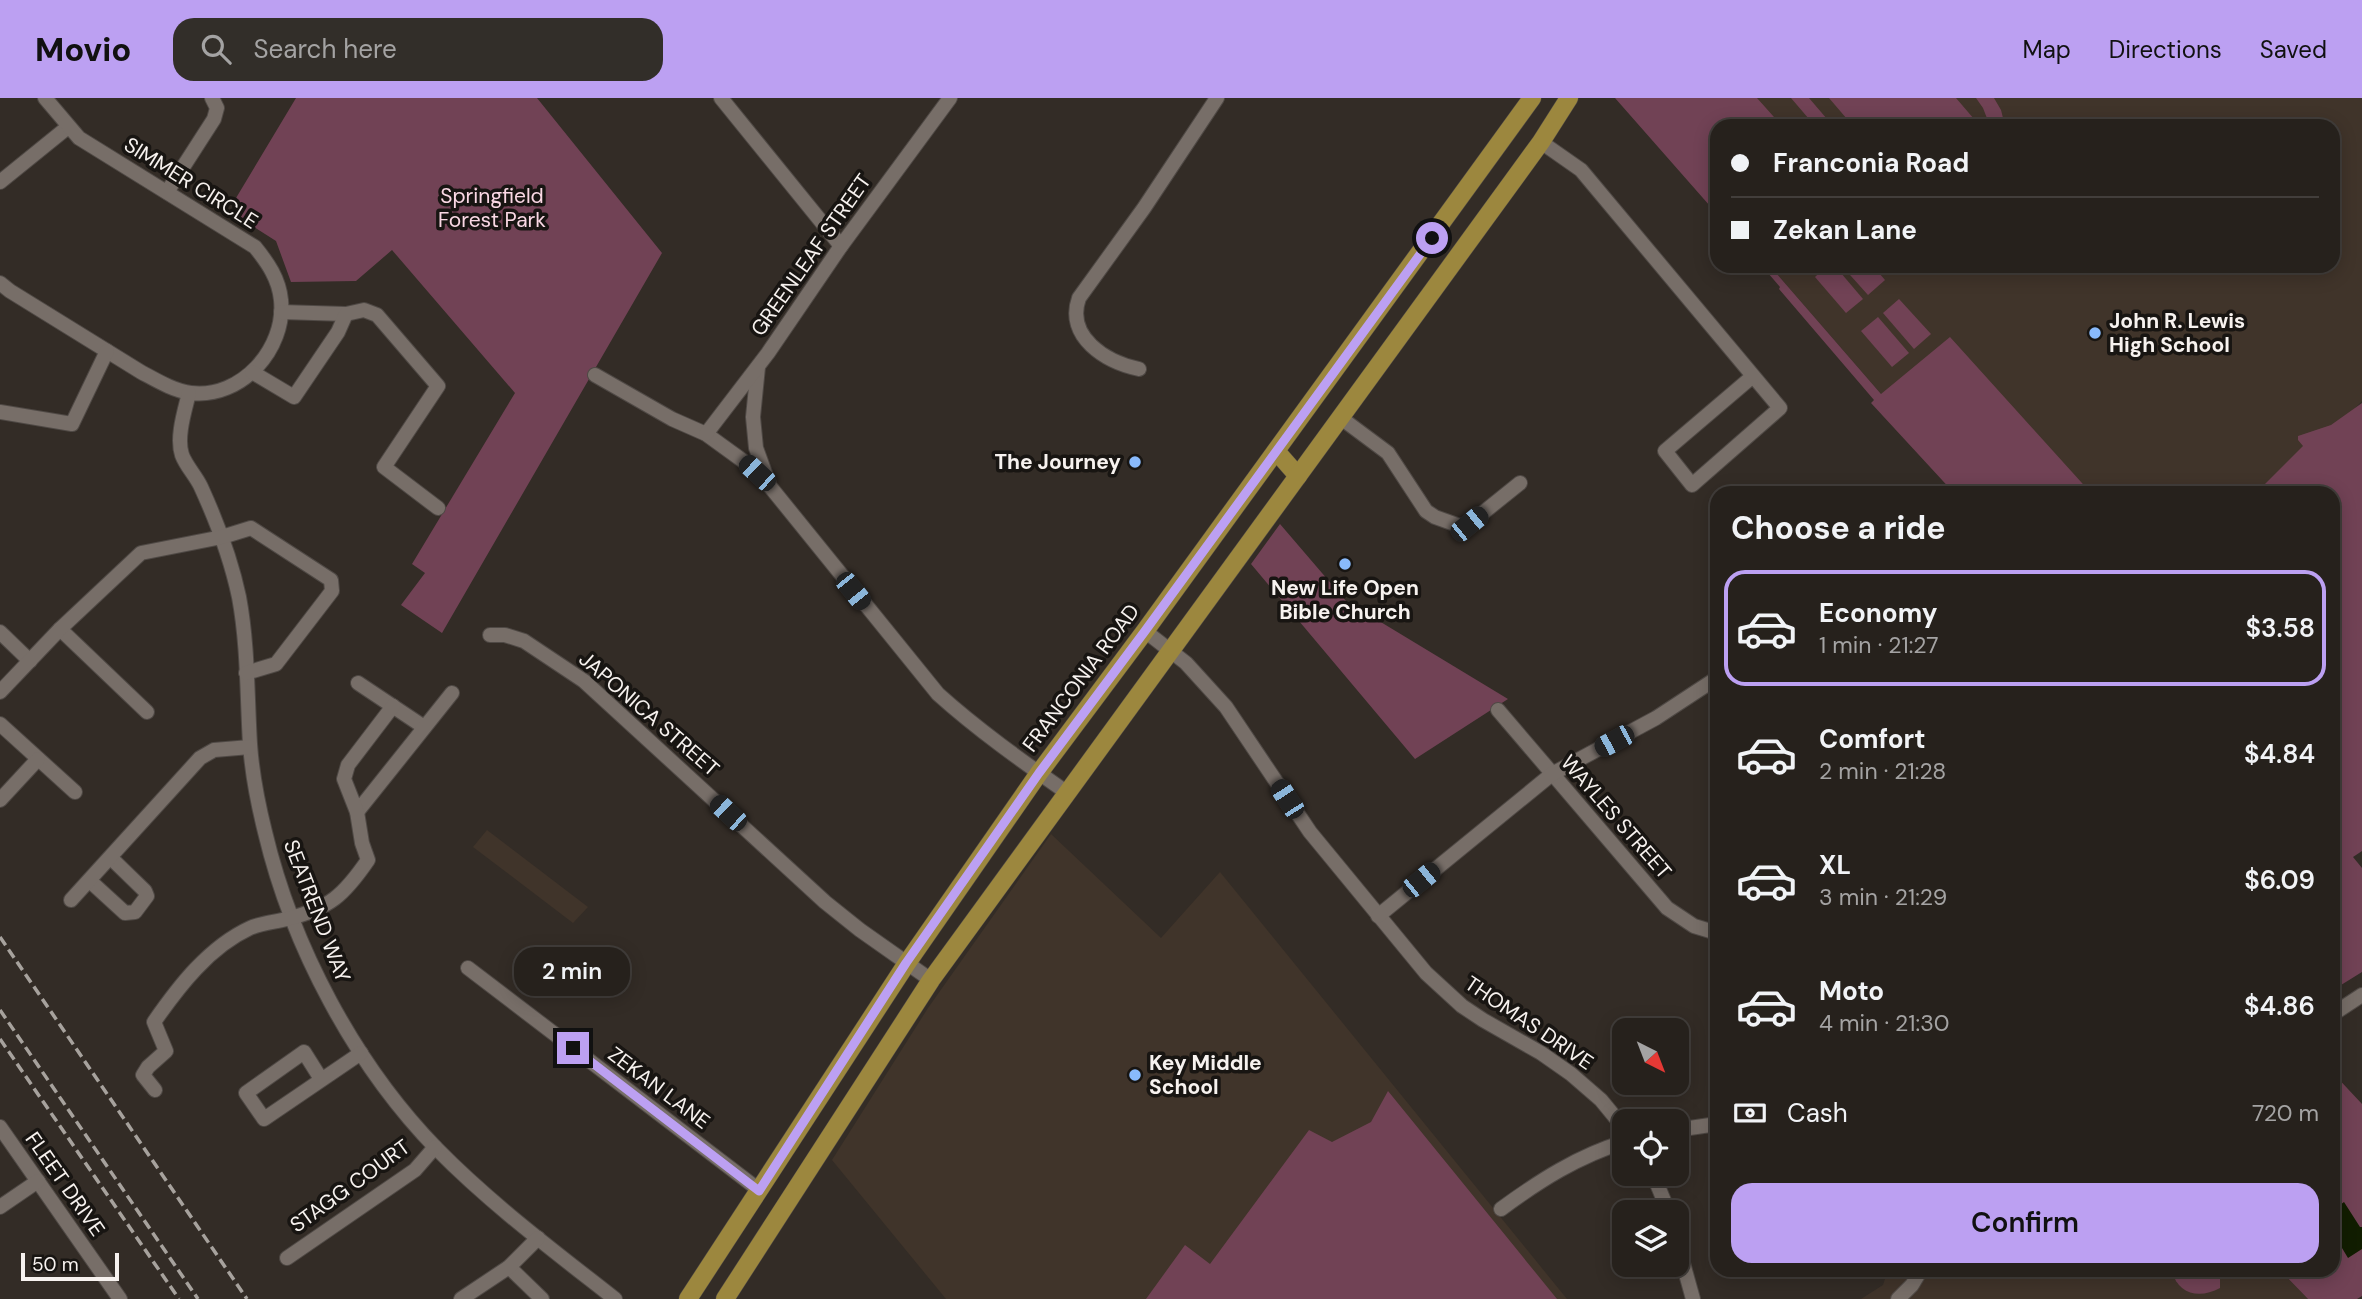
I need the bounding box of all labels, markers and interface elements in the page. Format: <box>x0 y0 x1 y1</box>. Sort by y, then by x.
search box <box>173 18 663 81</box>
text: Movio <box>35 28 131 71</box>
icon: search <box>197 30 235 68</box>
text: Search here <box>253 32 397 66</box>
text: Map <box>2023 34 2071 65</box>
text: Directions <box>2109 34 2222 65</box>
text: Saved <box>2260 34 2327 65</box>
street label: SIMMER CIRCLE <box>119 131 263 235</box>
text: Franconia Road <box>1773 146 1969 180</box>
street label: GREENLEAF STREET <box>744 168 878 342</box>
park label: Springfield Forest Park <box>438 182 546 234</box>
text: Zekan Lane <box>1773 213 1917 247</box>
route start <box>1416 222 1448 254</box>
place label: John R. Lewis High School <box>2109 307 2245 359</box>
marker: John R. Lewis High School <box>2087 325 2103 341</box>
place label: The Journey <box>994 448 1121 476</box>
car <box>735 451 780 495</box>
marker: The Journey <box>1127 454 1143 470</box>
car <box>1447 503 1492 545</box>
text: Choose a ride <box>1731 507 1946 549</box>
marker: New Life Open Bible Church <box>1337 556 1353 572</box>
car <box>832 568 875 614</box>
place label: New Life Open Bible Church <box>1271 574 1419 626</box>
text: Economy <box>1819 596 1937 630</box>
icon: car <box>1735 597 1798 660</box>
street label: FRANCONIA ROAD <box>1016 598 1146 758</box>
text: $3.58 <box>2245 611 2315 645</box>
text: 1 min · 21:27 <box>1819 630 1939 660</box>
street label: JAPONICA STREET <box>573 645 725 783</box>
car <box>1591 722 1638 760</box>
text: Comfort <box>1819 722 1925 756</box>
icon: car <box>1735 723 1798 786</box>
text: $4.84 <box>2244 737 2315 771</box>
street label: WAYLES STREET <box>1554 749 1678 885</box>
text: 2 min · 21:28 <box>1819 756 1946 786</box>
car <box>1267 776 1308 822</box>
car <box>706 791 751 835</box>
street label: SEATREND WAY <box>277 836 357 986</box>
text: XL <box>1819 848 1851 882</box>
icon: car <box>1735 849 1798 912</box>
car <box>1399 859 1444 901</box>
text: $6.09 <box>2244 863 2315 897</box>
text: 3 min · 21:29 <box>1819 882 1947 912</box>
callout: 2 min <box>515 946 631 996</box>
text: 2 min <box>542 956 602 986</box>
street label: THOMAS DRIVE <box>1459 970 1599 1076</box>
text: Moto <box>1819 974 1884 1008</box>
icon: car <box>1735 975 1798 1038</box>
text: $4.86 <box>2244 989 2315 1023</box>
text: 4 min · 21:30 <box>1819 1008 1949 1038</box>
north arrow <box>1612 1018 1689 1096</box>
map controls <box>1612 1018 1689 1277</box>
route end <box>557 1032 589 1064</box>
street label: ZEKAN LANE <box>602 1040 716 1136</box>
place label: Key Middle School <box>1149 1049 1262 1101</box>
marker: Key Middle School <box>1127 1067 1143 1083</box>
icon: cash <box>1731 1094 1769 1132</box>
text: Cash <box>1787 1096 1848 1130</box>
text: 720 m <box>2252 1098 2319 1128</box>
button: locate <box>1612 1109 1689 1186</box>
street label: FLEET DRIVE <box>19 1126 111 1242</box>
street label: STAGG COURT <box>284 1133 416 1239</box>
button: Confirm <box>1731 1183 2319 1263</box>
button: layers <box>1612 1200 1689 1277</box>
scale bar <box>21 1250 119 1282</box>
text: 50 m <box>32 1252 79 1277</box>

